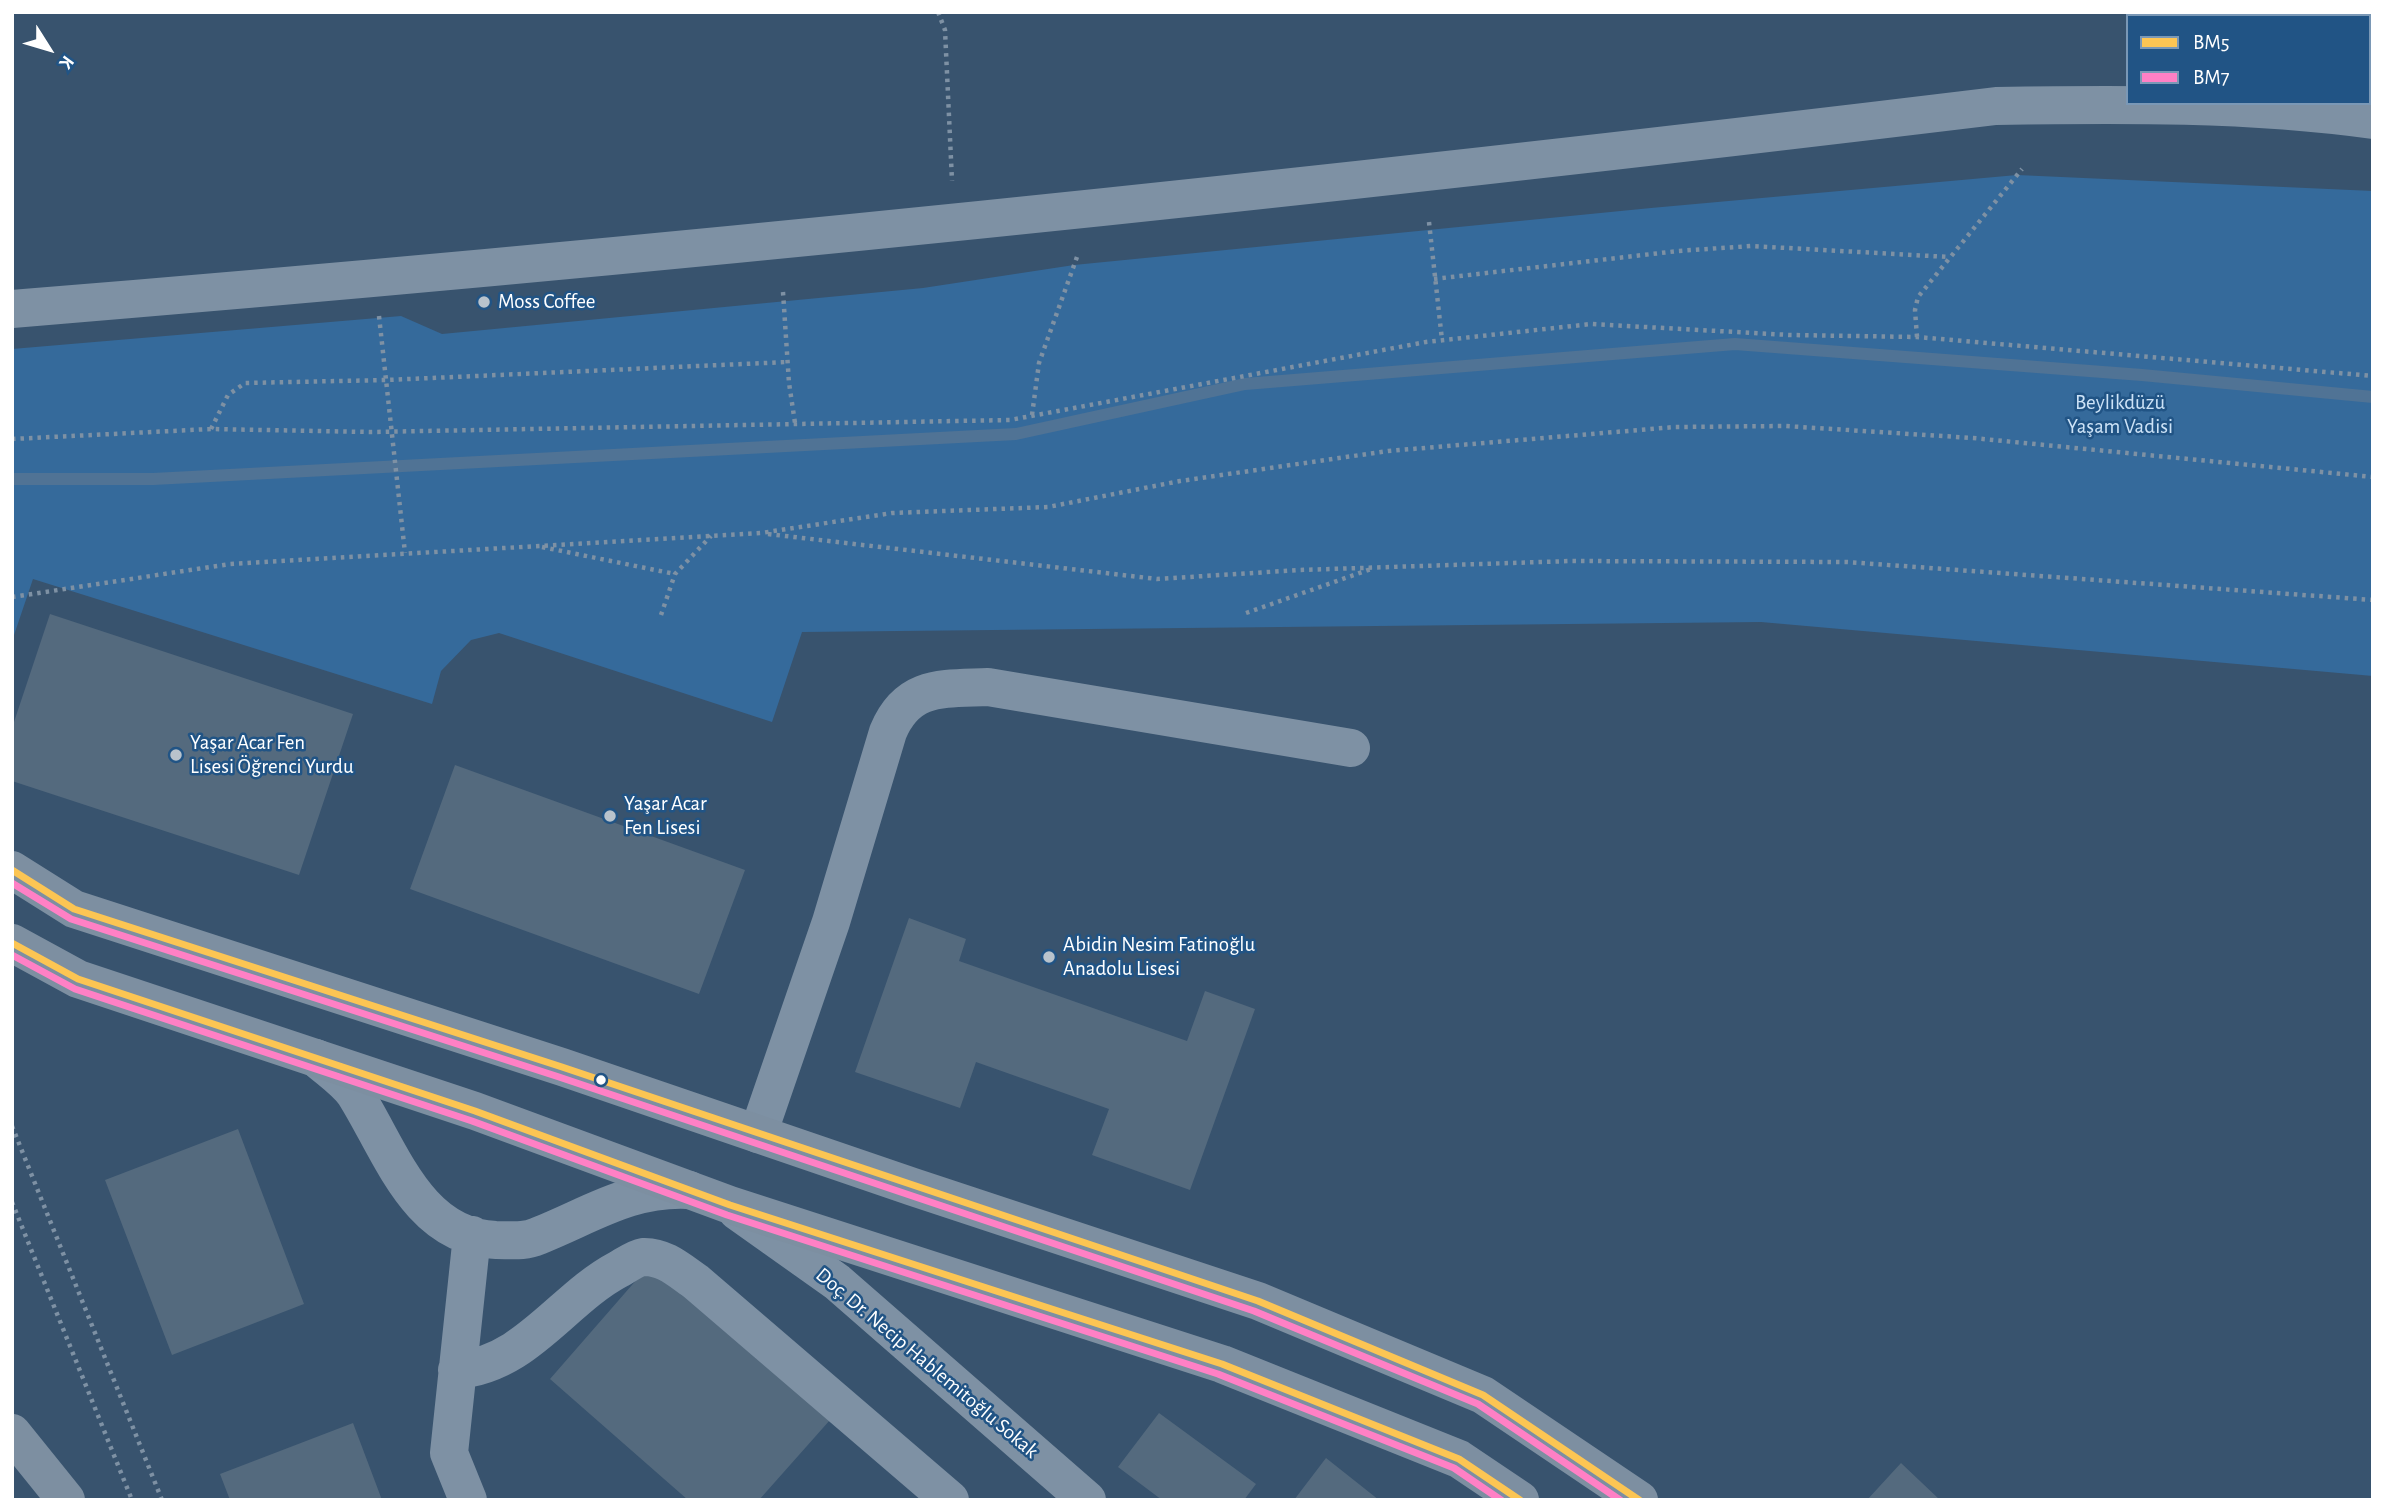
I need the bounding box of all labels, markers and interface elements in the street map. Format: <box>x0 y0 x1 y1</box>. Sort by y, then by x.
north arrow <box>14 14 84 84</box>
legend <box>2126 14 2371 105</box>
text: BM5 <box>2193 32 2230 53</box>
text: K <box>55 52 77 72</box>
text: BM7 <box>2193 67 2230 88</box>
place label: Moss Coffee <box>498 289 596 315</box>
marker: Moss Coffee <box>476 294 492 310</box>
park label: Beylikdüzü Yaşam Vadisi <box>2067 390 2173 440</box>
place label: Yaşar Acar Fen Lisesi Öğrenci Yurdu <box>190 730 354 780</box>
marker: Yaşar Acar Fen Lisesi Öğrenci Yurdu <box>168 747 184 763</box>
place label: Yaşar Acar Fen Lisesi <box>624 791 707 841</box>
marker: Yaşar Acar Fen Lisesi <box>602 808 618 824</box>
place label: Abidin Nesim Fatinoğlu Anadolu Lisesi <box>1063 932 1255 982</box>
marker: Abidin Nesim Fatinoğlu Anadolu Lisesi <box>1041 949 1057 965</box>
unlabelled marker <box>594 1073 608 1087</box>
street label: Doç. Dr. Necip Hablemitoğlu Sokak <box>810 1262 1044 1464</box>

